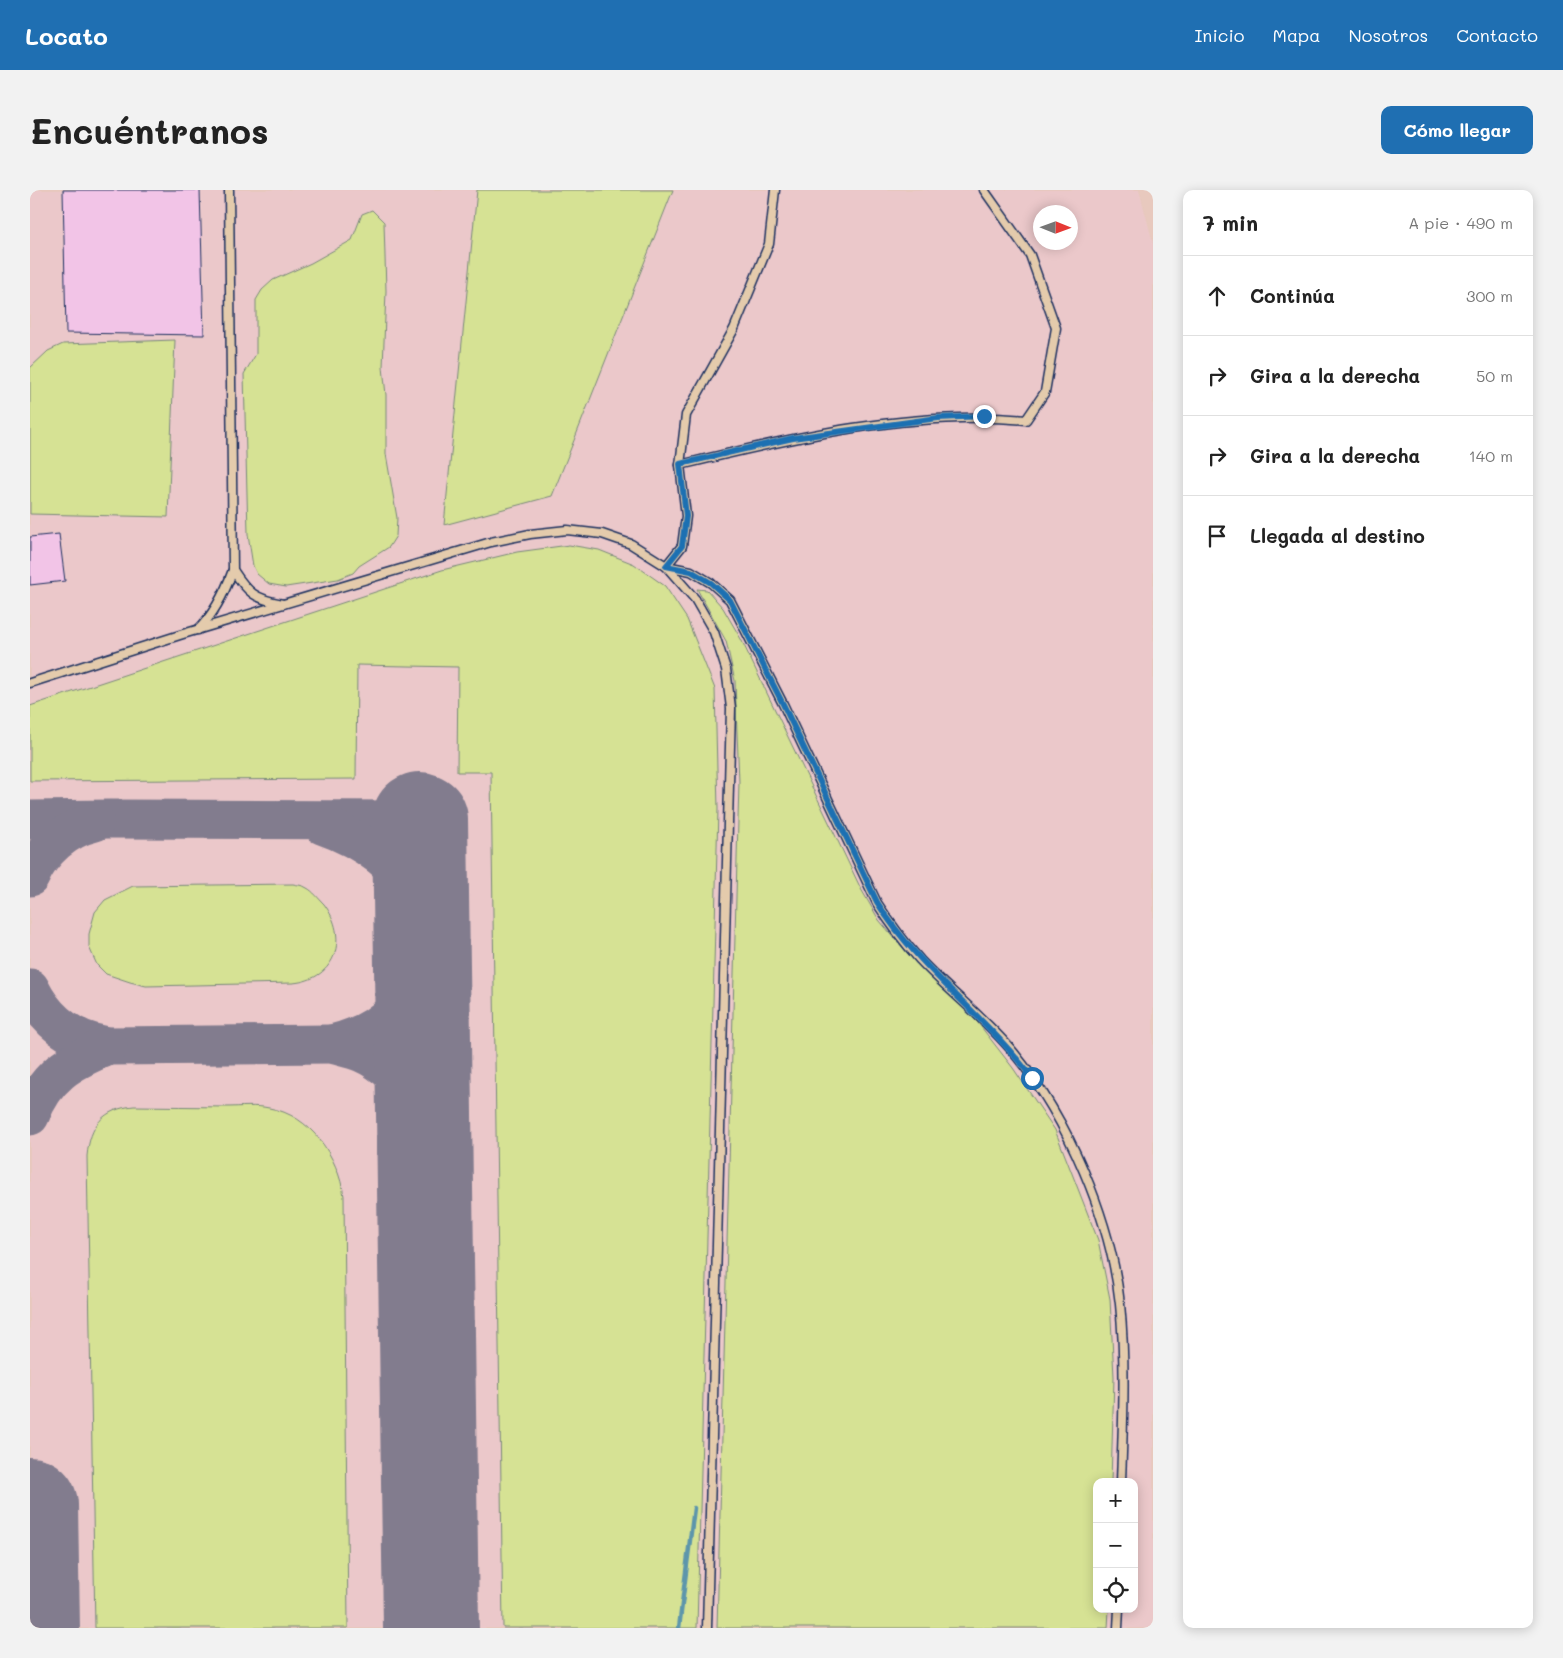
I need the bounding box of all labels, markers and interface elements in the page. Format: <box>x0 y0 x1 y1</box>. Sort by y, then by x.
text: Locato <box>25 20 108 51</box>
text: Inicio <box>1194 23 1245 47</box>
text: Mapa <box>1273 23 1320 47</box>
text: Nosotros <box>1348 23 1428 47</box>
text: Contacto <box>1456 23 1538 47</box>
button: Cómo llegar <box>1381 106 1533 154</box>
text: Encuéntranos <box>30 107 269 153</box>
north arrow <box>1033 205 1078 250</box>
text: 7 min <box>1203 209 1258 236</box>
text: A pie · 490 m <box>1408 212 1513 233</box>
icon: ahead <box>1203 282 1231 310</box>
text: Continúa <box>1250 283 1335 308</box>
text: 300 m <box>1466 285 1513 306</box>
icon: right <box>1203 362 1231 390</box>
text: Gira a la derecha <box>1250 363 1420 388</box>
text: 50 m <box>1476 365 1513 386</box>
route end <box>973 405 996 428</box>
icon: right <box>1203 442 1231 470</box>
text: Gira a la derecha <box>1250 443 1420 468</box>
text: 140 m <box>1469 445 1513 466</box>
icon: arrive <box>1203 522 1231 550</box>
text: Llegada al destino <box>1250 523 1425 548</box>
route start <box>1021 1067 1044 1090</box>
map controls <box>1093 1478 1138 1613</box>
button: + <box>1093 1478 1138 1523</box>
button: − <box>1093 1523 1138 1568</box>
button: locate <box>1093 1568 1138 1613</box>

